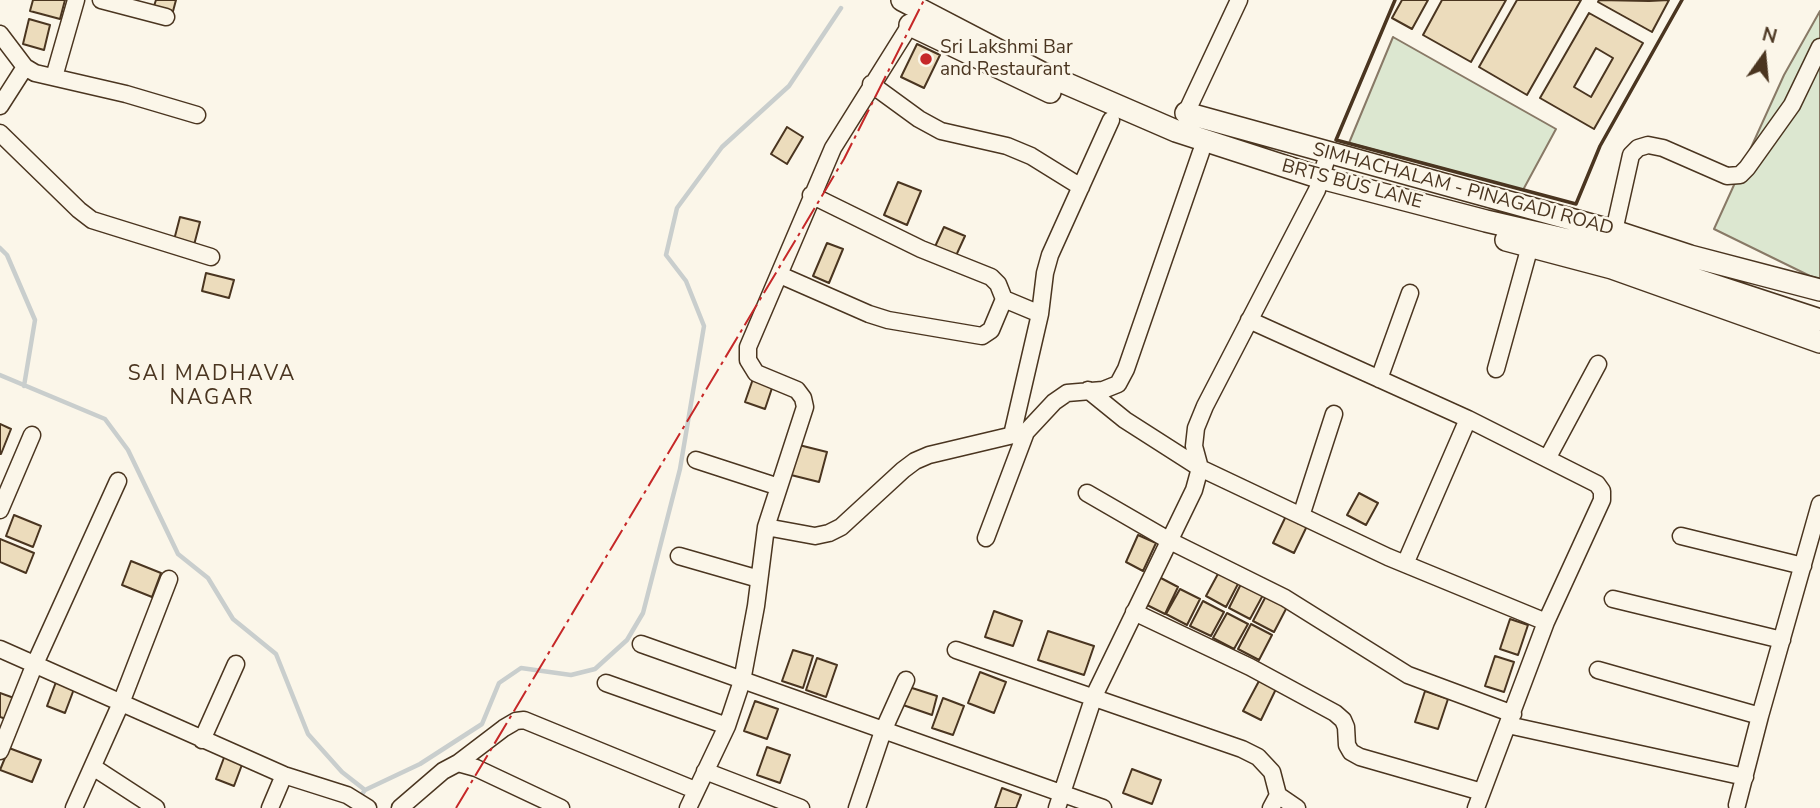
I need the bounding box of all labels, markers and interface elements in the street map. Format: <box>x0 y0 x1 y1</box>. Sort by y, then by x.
north arrow <box>1729 21 1799 91</box>
text: N <box>1759 21 1780 50</box>
place label: Sri Lakshmi Bar and Restaurant <box>940 37 1073 81</box>
marker: Sri Lakshmi Bar and Restaurant <box>918 51 934 67</box>
street label: SIMHACHALAM - PINAGADI ROAD <box>1310 139 1616 241</box>
street label: BRTS BUS LANE <box>1279 155 1425 215</box>
district label: SAI MADHAVA NAGAR <box>129 362 295 412</box>

